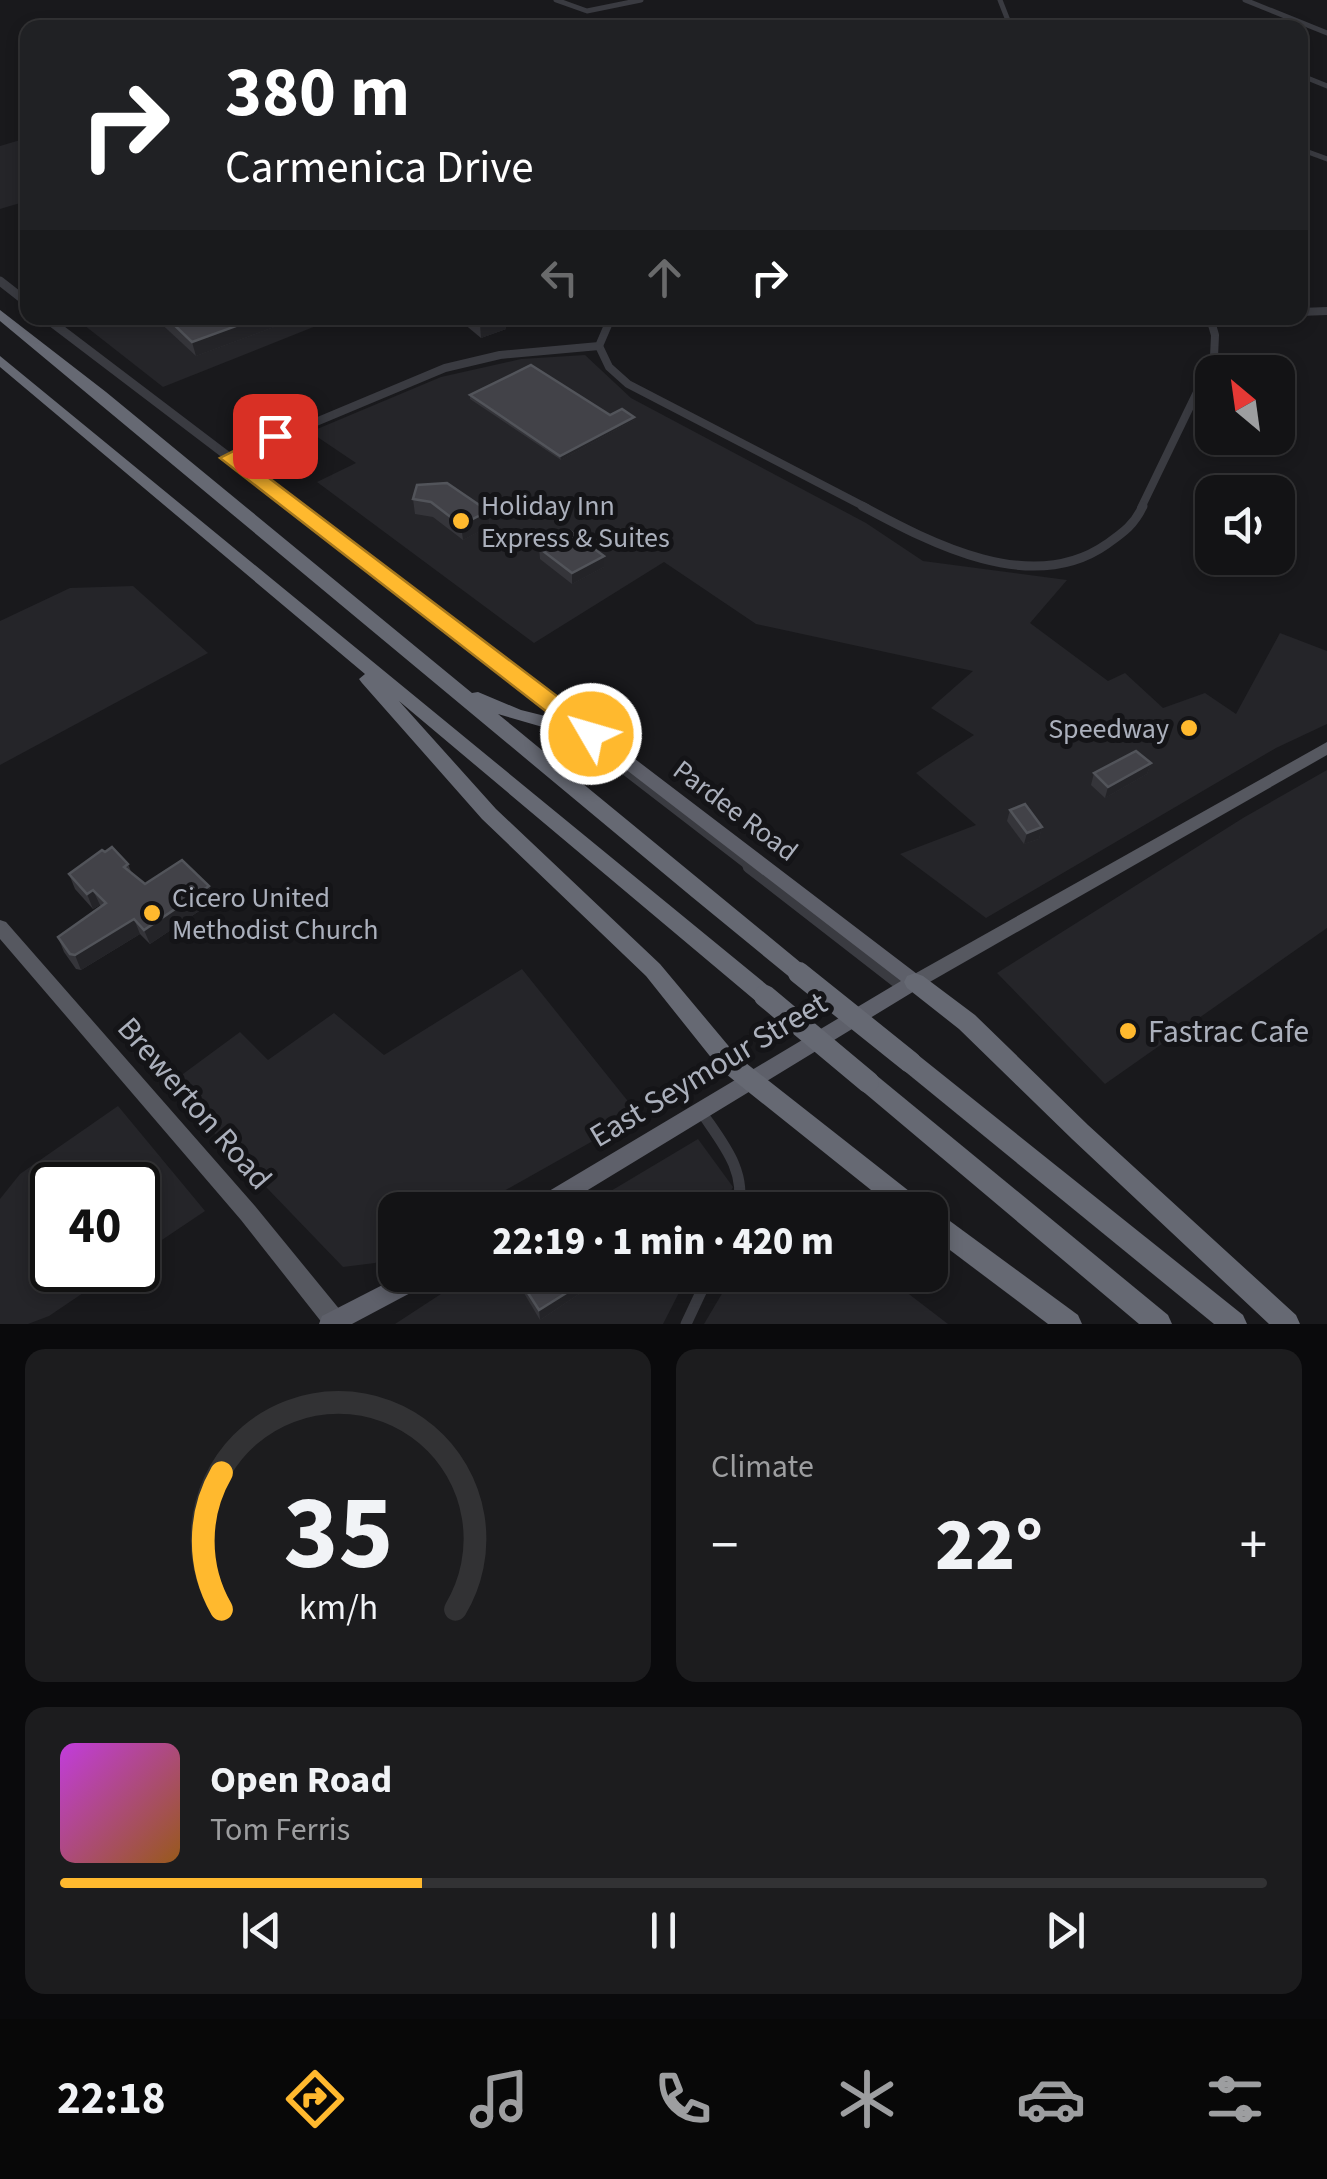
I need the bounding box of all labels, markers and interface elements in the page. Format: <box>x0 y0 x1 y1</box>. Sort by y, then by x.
text: 380 m <box>225 43 410 143</box>
icon: right <box>60 60 190 190</box>
text: Carmenica Drive <box>225 136 534 200</box>
icon: left <box>532 250 587 305</box>
icon: ahead <box>637 250 692 305</box>
icon: right <box>742 250 797 305</box>
north arrow <box>1195 355 1295 455</box>
map controls <box>1195 355 1295 575</box>
pin <box>233 394 318 479</box>
icon: arrive <box>248 409 303 464</box>
button: sound <box>1195 475 1295 575</box>
place label: Holiday Inn Express & Suites <box>481 486 670 558</box>
marker: Holiday Inn Express & Suites <box>450 510 472 532</box>
position arrow <box>539 682 643 786</box>
place label: Speedway <box>1048 709 1169 749</box>
marker: Speedway <box>1178 717 1200 739</box>
street label: Pardee Road <box>665 751 806 871</box>
place label: Cicero United Methodist Church <box>172 878 378 950</box>
marker: Cicero United Methodist Church <box>141 902 163 924</box>
street label: East Seymour Street <box>581 981 836 1159</box>
street label: Brewerton Road <box>106 1007 282 1200</box>
place label: Fastrac Cafe <box>1148 1009 1309 1055</box>
marker: Fastrac Cafe <box>1117 1020 1139 1042</box>
speed limit sign: 40 <box>30 1162 160 1292</box>
text: 22:19 · 1 min · 420 m <box>492 1215 834 1269</box>
text: Climate <box>711 1444 814 1490</box>
text: 35 <box>283 1461 393 1609</box>
text: 22° <box>935 1492 1043 1599</box>
text: − <box>711 1507 738 1585</box>
text: + <box>1240 1507 1267 1585</box>
text: km/h <box>298 1582 378 1633</box>
text: Open Road <box>210 1753 392 1807</box>
text: Tom Ferris <box>210 1807 350 1853</box>
icon: previous <box>234 1903 289 1958</box>
icon: pause <box>636 1903 691 1958</box>
icon: next <box>1038 1903 1093 1958</box>
icon: directions <box>280 2064 350 2134</box>
icon: music <box>464 2064 534 2134</box>
icon: phone <box>648 2064 718 2134</box>
icon: climate <box>832 2064 902 2134</box>
icon: car <box>1016 2064 1086 2134</box>
icon: filters <box>1200 2064 1270 2134</box>
text: 22:18 <box>57 2067 166 2131</box>

